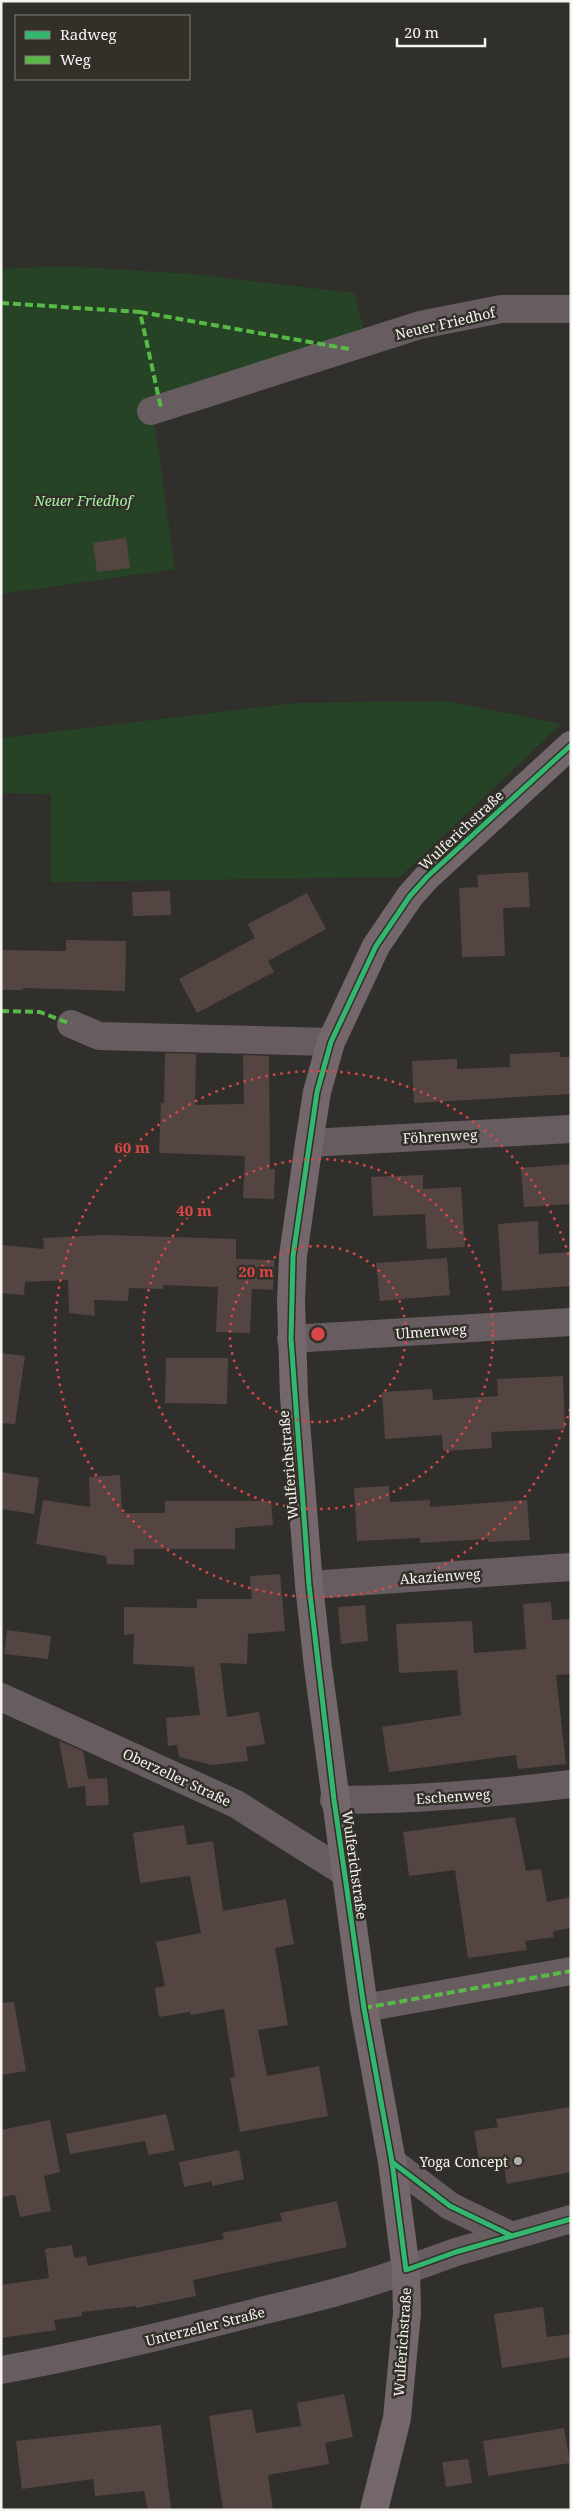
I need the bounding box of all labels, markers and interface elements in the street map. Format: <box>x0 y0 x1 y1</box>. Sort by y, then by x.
legend <box>15 15 190 80</box>
scale bar <box>397 15 484 47</box>
text: 20 m <box>404 22 439 42</box>
text: Radweg <box>60 24 117 44</box>
text: Weg <box>60 49 91 69</box>
street label: Neuer Friedhof <box>393 302 499 344</box>
park label: Neuer Friedhof <box>33 491 135 510</box>
street label: Wulferichstraße <box>415 786 507 874</box>
street label: Föhrenweg <box>402 1125 478 1147</box>
text: 60 m <box>114 1137 150 1157</box>
text: 40 m <box>176 1200 212 1220</box>
text: 20 m <box>238 1261 274 1281</box>
street label: Ulmenweg <box>395 1319 468 1343</box>
centre of rings <box>309 1325 327 1343</box>
street label: Wulferichstraße <box>274 1410 302 1520</box>
street label: Akazienweg <box>399 1564 482 1588</box>
street label: Oberzeller Straße <box>120 1744 234 1810</box>
street label: Eschenweg <box>415 1784 491 1808</box>
street label: Wulferichstraße <box>338 1810 372 1920</box>
place label: Yoga Concept <box>418 2152 508 2171</box>
marker: Yoga Concept <box>512 2155 524 2167</box>
street label: Wulferichstraße <box>389 2287 415 2397</box>
street label: Unterzeller Straße <box>143 2302 267 2350</box>

